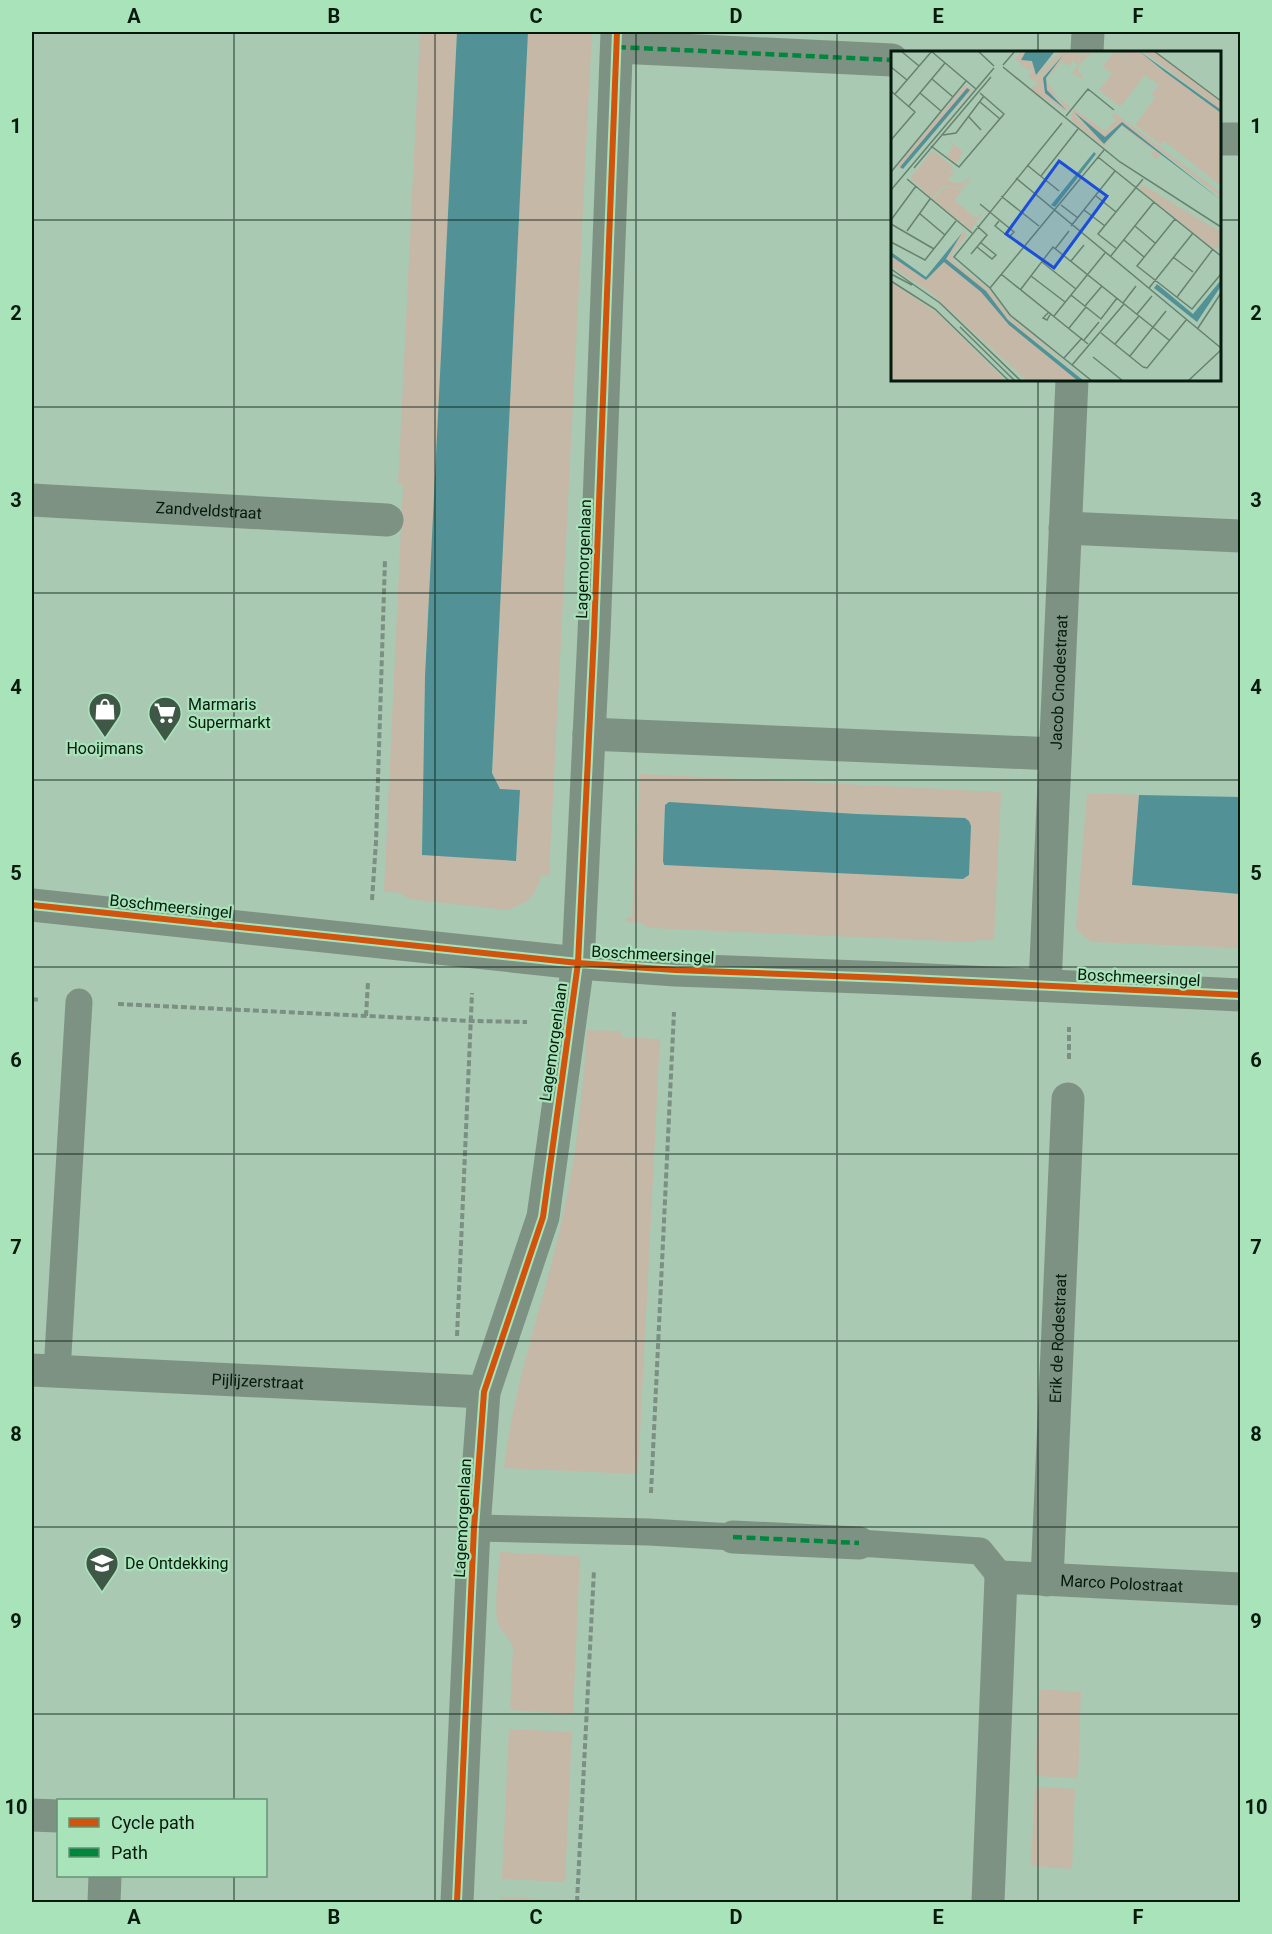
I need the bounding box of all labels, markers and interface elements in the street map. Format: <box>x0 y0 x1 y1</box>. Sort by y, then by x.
text: A <box>127 4 141 28</box>
text: B <box>328 4 340 28</box>
text: C <box>529 4 543 28</box>
text: D <box>730 4 743 28</box>
text: E <box>932 4 944 28</box>
text: F <box>1133 4 1144 28</box>
inset map <box>891 51 1221 381</box>
text: 1 <box>10 114 22 138</box>
text: 1 <box>1250 114 1262 138</box>
text: 2 <box>10 301 22 325</box>
text: 2 <box>1250 301 1262 325</box>
text: 3 <box>10 488 22 512</box>
text: 3 <box>1250 488 1262 512</box>
street label: Zandveldstraat <box>155 498 262 523</box>
street label: Lagemorgenlaan <box>572 499 595 619</box>
street label: Jacob Cnodestraat <box>1047 614 1072 750</box>
text: 4 <box>10 675 22 699</box>
text: 4 <box>1250 675 1262 699</box>
shop icon: Hooijmans <box>87 691 123 738</box>
supermarket icon: Marmaris Supermarkt <box>147 695 183 742</box>
place label: Marmaris Supermarkt <box>188 695 271 732</box>
place label: Hooijmans <box>66 739 144 758</box>
text: 5 <box>10 861 22 885</box>
text: 5 <box>1250 861 1262 885</box>
street label: Boschmeersingel <box>109 891 233 922</box>
street label: Boschmeersingel <box>591 942 715 967</box>
street label: Boschmeersingel <box>1077 965 1201 990</box>
street label: Lagemorgenlaan <box>536 982 571 1103</box>
text: 6 <box>10 1048 22 1072</box>
text: 6 <box>1250 1048 1262 1072</box>
text: 7 <box>10 1235 22 1259</box>
text: 7 <box>1250 1235 1262 1259</box>
street label: Erik de Rodestraat <box>1046 1273 1070 1403</box>
street label: Pijlijzerstraat <box>211 1370 304 1393</box>
text: 8 <box>10 1422 22 1446</box>
text: 8 <box>1250 1422 1262 1446</box>
street label: Lagemorgenlaan <box>450 1458 475 1578</box>
school or university icon: De Ontdekking <box>84 1545 120 1592</box>
place label: De Ontdekking <box>125 1554 228 1573</box>
street label: Marco Polostraat <box>1060 1571 1183 1596</box>
text: 9 <box>10 1609 22 1633</box>
text: 9 <box>1250 1609 1262 1633</box>
text: 10 <box>5 1795 27 1819</box>
text: 10 <box>1245 1795 1267 1819</box>
legend <box>57 1799 267 1877</box>
text: Cycle path <box>111 1812 195 1833</box>
text: Path <box>111 1842 148 1863</box>
text: A <box>127 1905 141 1929</box>
text: B <box>328 1905 340 1929</box>
text: C <box>529 1905 543 1929</box>
text: D <box>730 1905 743 1929</box>
text: E <box>932 1905 944 1929</box>
text: F <box>1133 1905 1144 1929</box>

